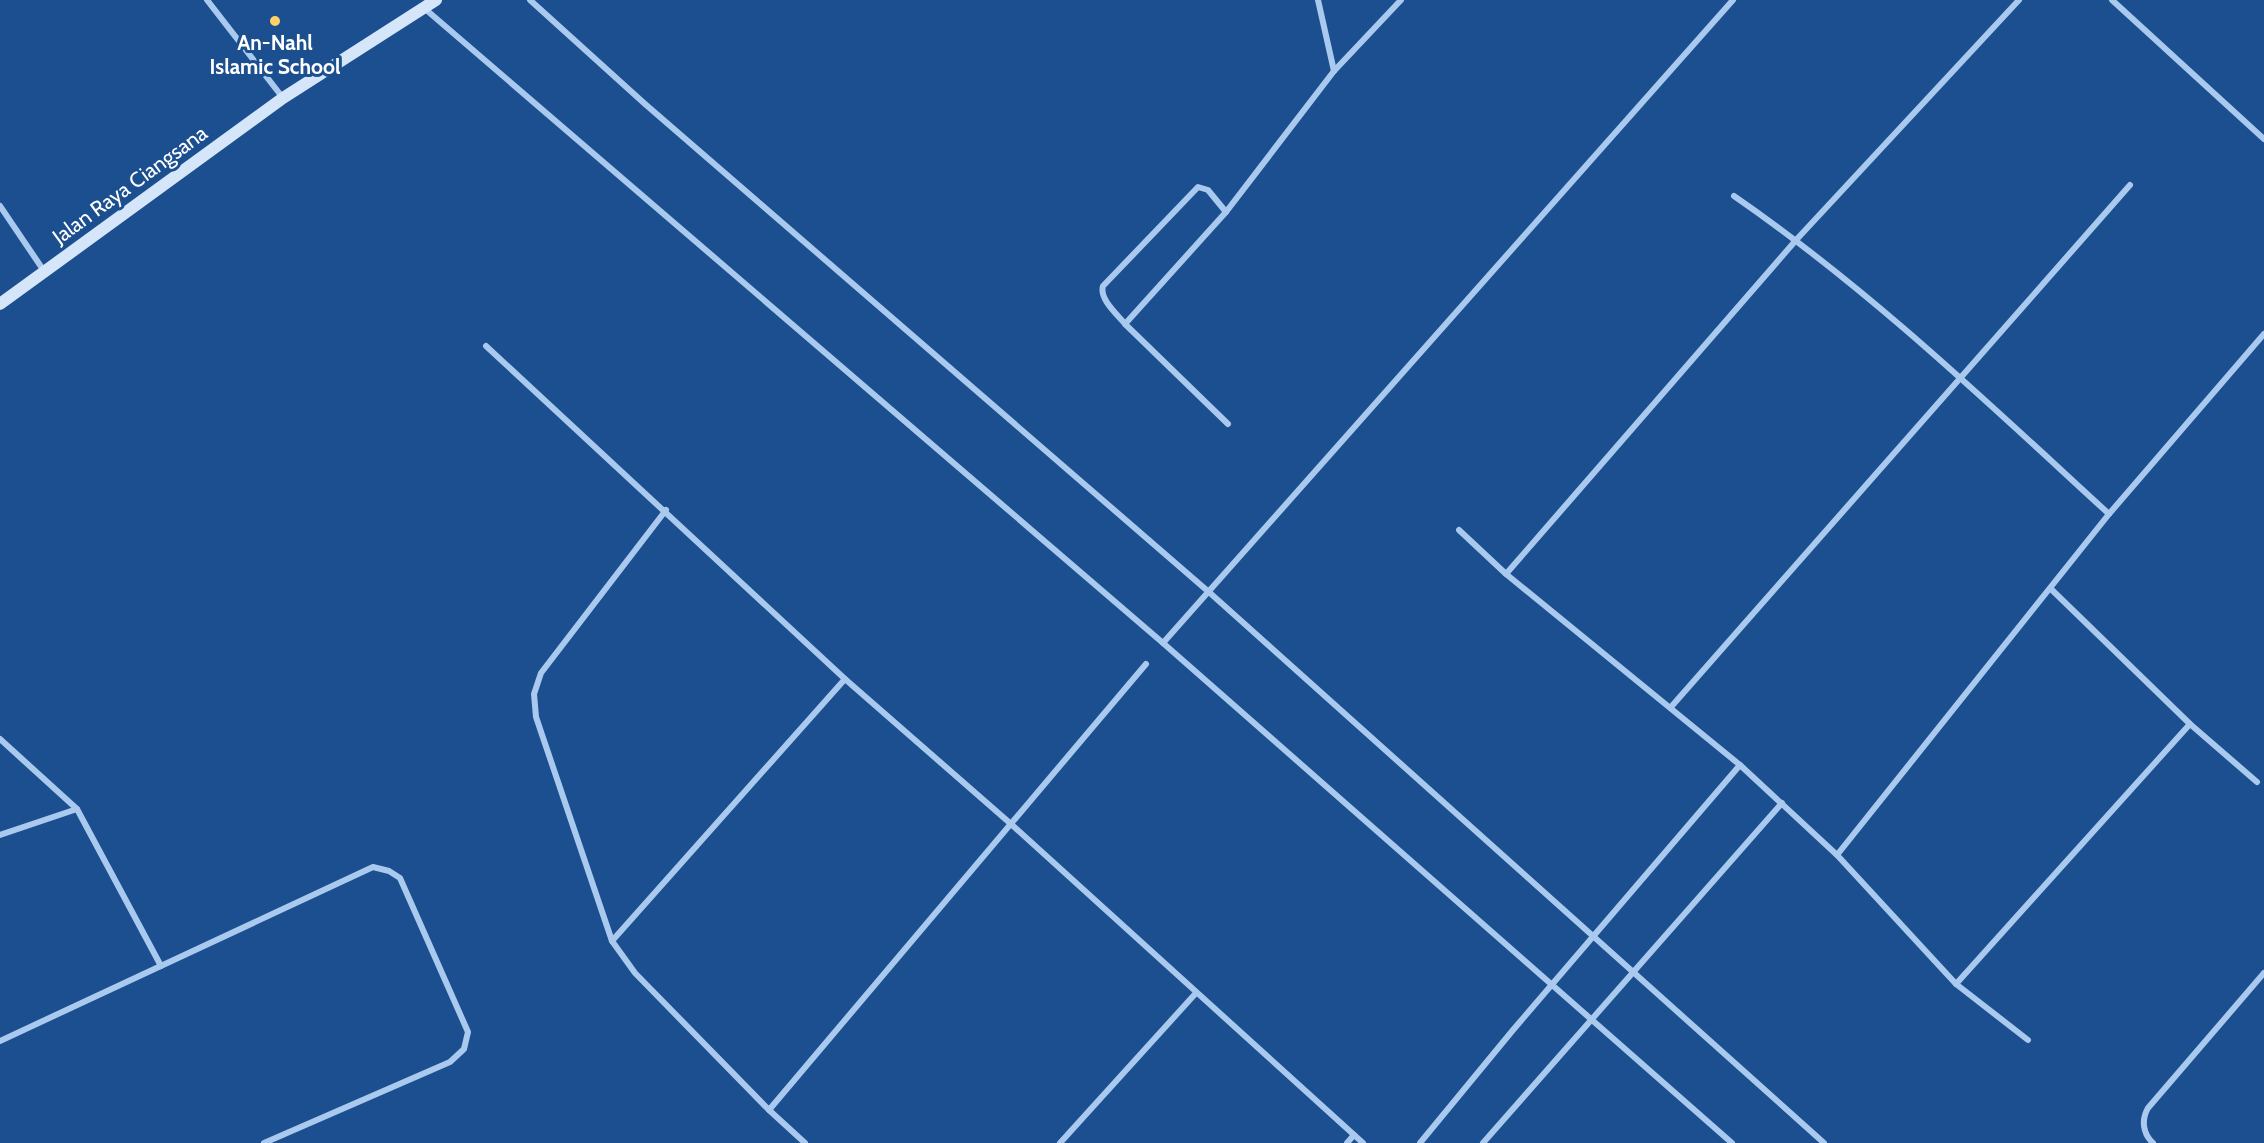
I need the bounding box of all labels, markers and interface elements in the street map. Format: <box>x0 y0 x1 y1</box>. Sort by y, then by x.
marker: An-Nahl Islamic School <box>268 14 282 28</box>
place label: An-Nahl Islamic School <box>210 30 341 79</box>
street label: Jalan Raya Ciangsana <box>47 120 212 250</box>

